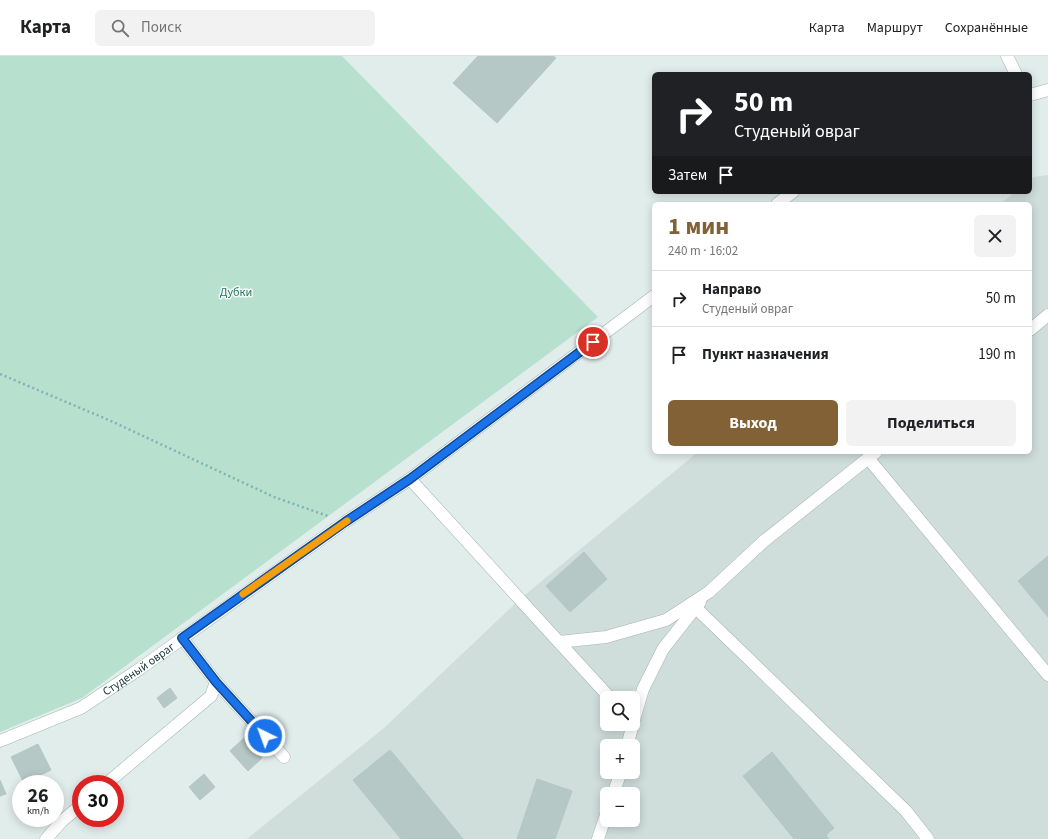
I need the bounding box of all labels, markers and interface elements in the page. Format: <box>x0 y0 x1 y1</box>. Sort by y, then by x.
search box <box>95 10 375 46</box>
text: Карта <box>20 14 71 41</box>
icon: search <box>109 17 131 39</box>
text: Поиск <box>141 17 182 38</box>
text: Карта <box>809 18 845 38</box>
text: Маршрут <box>867 18 923 38</box>
text: Сохранённые <box>945 18 1028 38</box>
text: 50 m <box>734 82 793 122</box>
icon: right <box>668 88 720 140</box>
text: Студеный овраг <box>734 119 860 144</box>
icon: arrive <box>715 164 737 186</box>
text: Затем <box>668 165 707 186</box>
text: 1 мин <box>668 209 729 244</box>
button: close <box>974 215 1016 257</box>
text: 240 m · 16:02 <box>668 242 738 260</box>
text: Направо <box>702 279 761 300</box>
park label: Дубки <box>220 284 252 301</box>
icon: right <box>668 288 690 310</box>
text: 50 m <box>986 288 1016 309</box>
text: Студеный овраг <box>702 300 793 318</box>
pin <box>576 325 610 359</box>
icon: arrive <box>582 331 604 353</box>
icon: arrive <box>668 344 690 366</box>
text: Пункт назначения <box>702 344 829 365</box>
text: 190 m <box>978 344 1016 365</box>
button: Выход <box>668 400 838 446</box>
button: Поделиться <box>846 400 1016 446</box>
street label: Студеный овраг <box>99 638 178 700</box>
map controls <box>600 691 640 827</box>
button: search <box>600 691 640 731</box>
position arrow <box>244 715 286 757</box>
button: + <box>600 739 640 779</box>
speed limit sign: 30 <box>72 775 124 827</box>
text: 26 <box>27 782 49 810</box>
button: − <box>600 787 640 827</box>
text: km/h <box>27 804 49 818</box>

